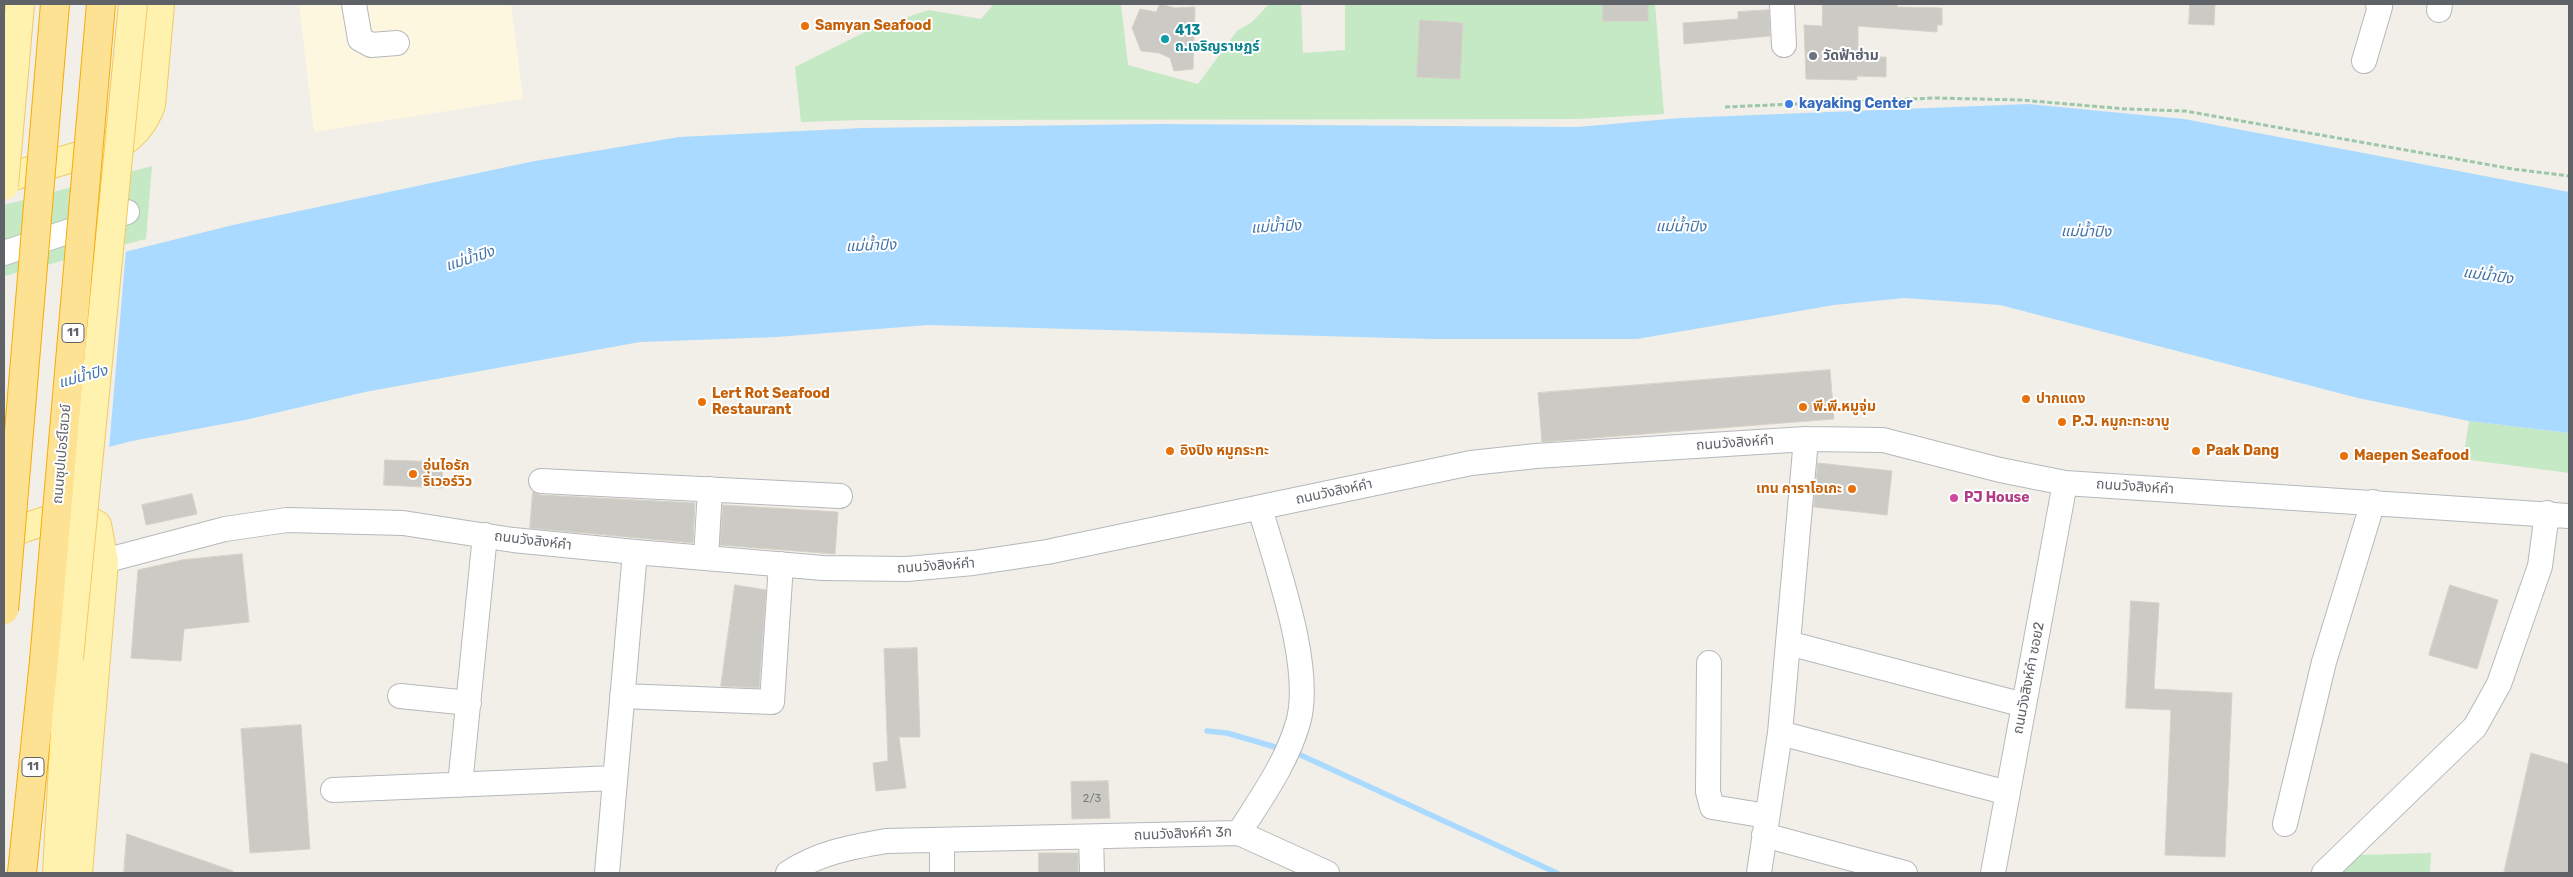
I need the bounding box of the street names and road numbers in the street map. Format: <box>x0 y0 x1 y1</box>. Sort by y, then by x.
road number: 11 <box>62 323 84 342</box>
street label: ถนนซุปเปอร์ไฮเวย์ <box>49 403 75 505</box>
street label: ถนนวังสิงห์คำ <box>1695 432 1775 454</box>
street label: ถนนวังสิงห์คำ <box>1294 476 1374 508</box>
street label: ถนนวังสิงห์คำ <box>2095 476 2175 498</box>
street label: ถนนวังสิงห์คำ <box>493 528 573 554</box>
street label: ถนนวังสิงห์คำ <box>896 555 976 577</box>
street label: ถนนวังสิงห์คำ ซอย2 <box>2010 621 2048 735</box>
road number: 11 <box>22 758 44 776</box>
street label: ถนนวังสิงห์คำ 3ก <box>1134 824 1232 844</box>

